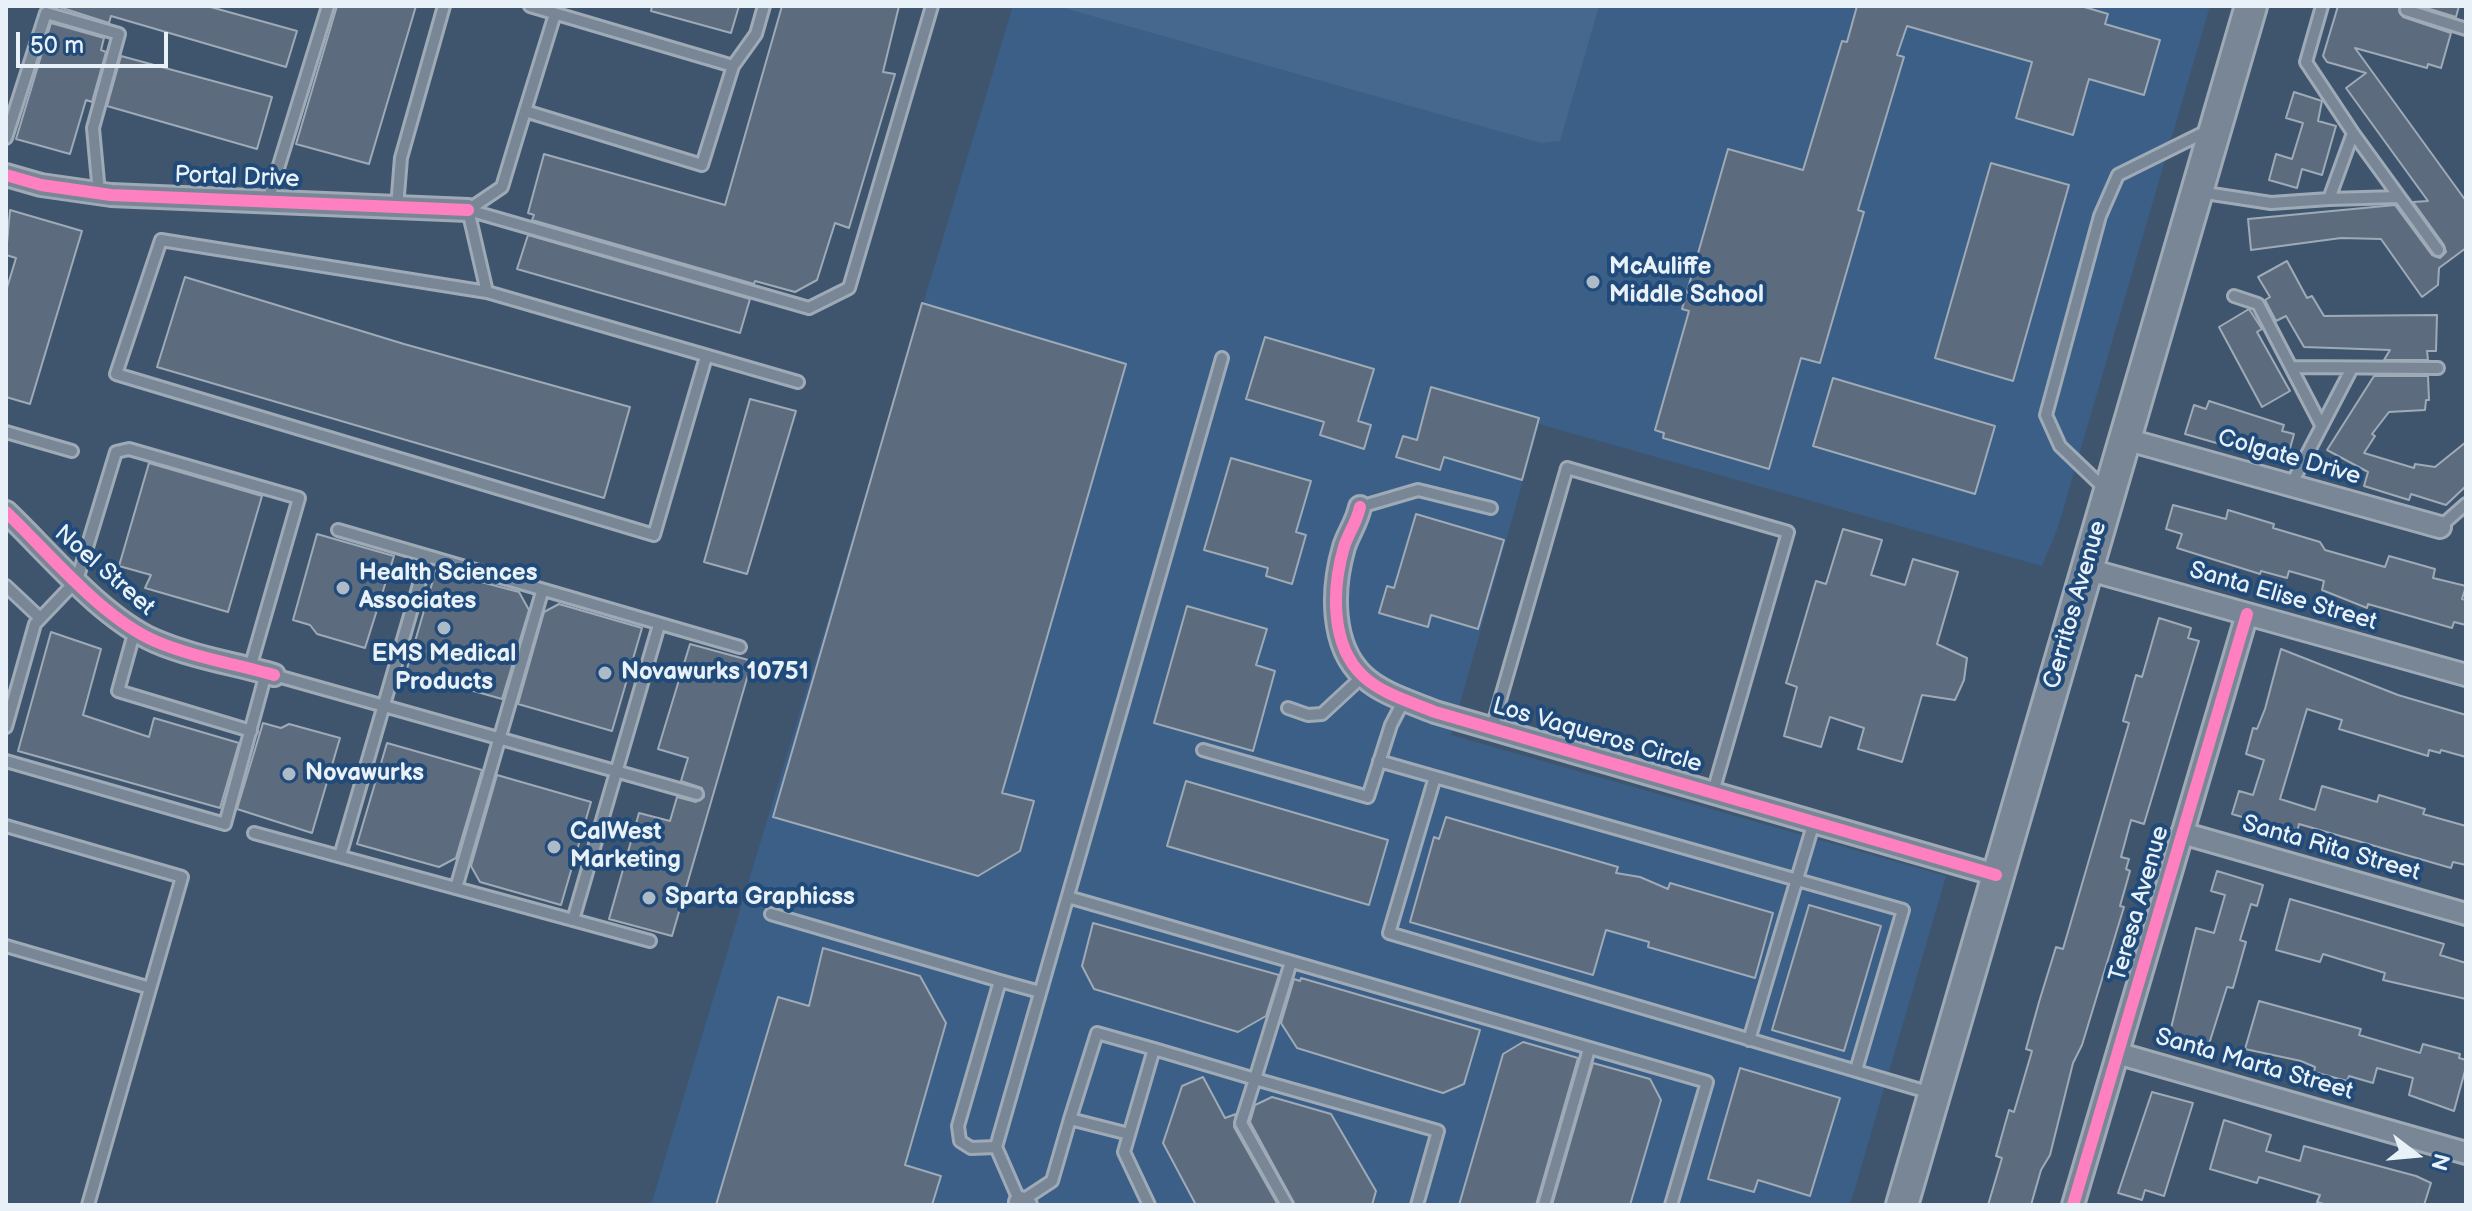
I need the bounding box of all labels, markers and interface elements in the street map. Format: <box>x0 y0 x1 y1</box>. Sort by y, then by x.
scale bar <box>20 16 172 66</box>
text: 50 m <box>30 31 84 60</box>
street label: Portal Drive <box>174 161 300 195</box>
place label: McAuliffe Middle School <box>1609 254 1764 310</box>
marker: McAuliffe Middle School <box>1584 273 1602 291</box>
street label: Colgate Drive <box>2214 424 2364 492</box>
street label: Cerritos Avenue <box>2038 518 2114 692</box>
street label: Noel Street <box>48 520 160 622</box>
street label: Santa Elise Street <box>2186 556 2380 638</box>
place label: Health Sciences Associates <box>359 560 537 616</box>
marker: Health Sciences Associates <box>334 579 352 597</box>
marker: EMS Medical Products <box>435 619 453 637</box>
place label: EMS Medical Products <box>372 641 516 697</box>
place label: Novawurks 10751 <box>621 659 809 687</box>
marker: Novawurks 10751 <box>596 664 614 682</box>
street label: Los Vaqueros Circle <box>1489 692 1705 780</box>
place label: Novawurks <box>305 760 424 788</box>
marker: Novawurks <box>280 765 298 783</box>
street label: Santa Rita Street <box>2239 810 2423 888</box>
place label: CalWest Marketing <box>570 819 681 875</box>
street label: Teresa Avenue <box>2104 823 2176 985</box>
marker: CalWest Marketing <box>545 838 563 856</box>
place label: Sparta Graphicss <box>665 884 855 912</box>
marker: Sparta Graphicss <box>640 889 658 907</box>
street label: Santa Marta Street <box>2152 1023 2356 1107</box>
north arrow <box>2376 1115 2456 1195</box>
text: N <box>2424 1150 2455 1173</box>

